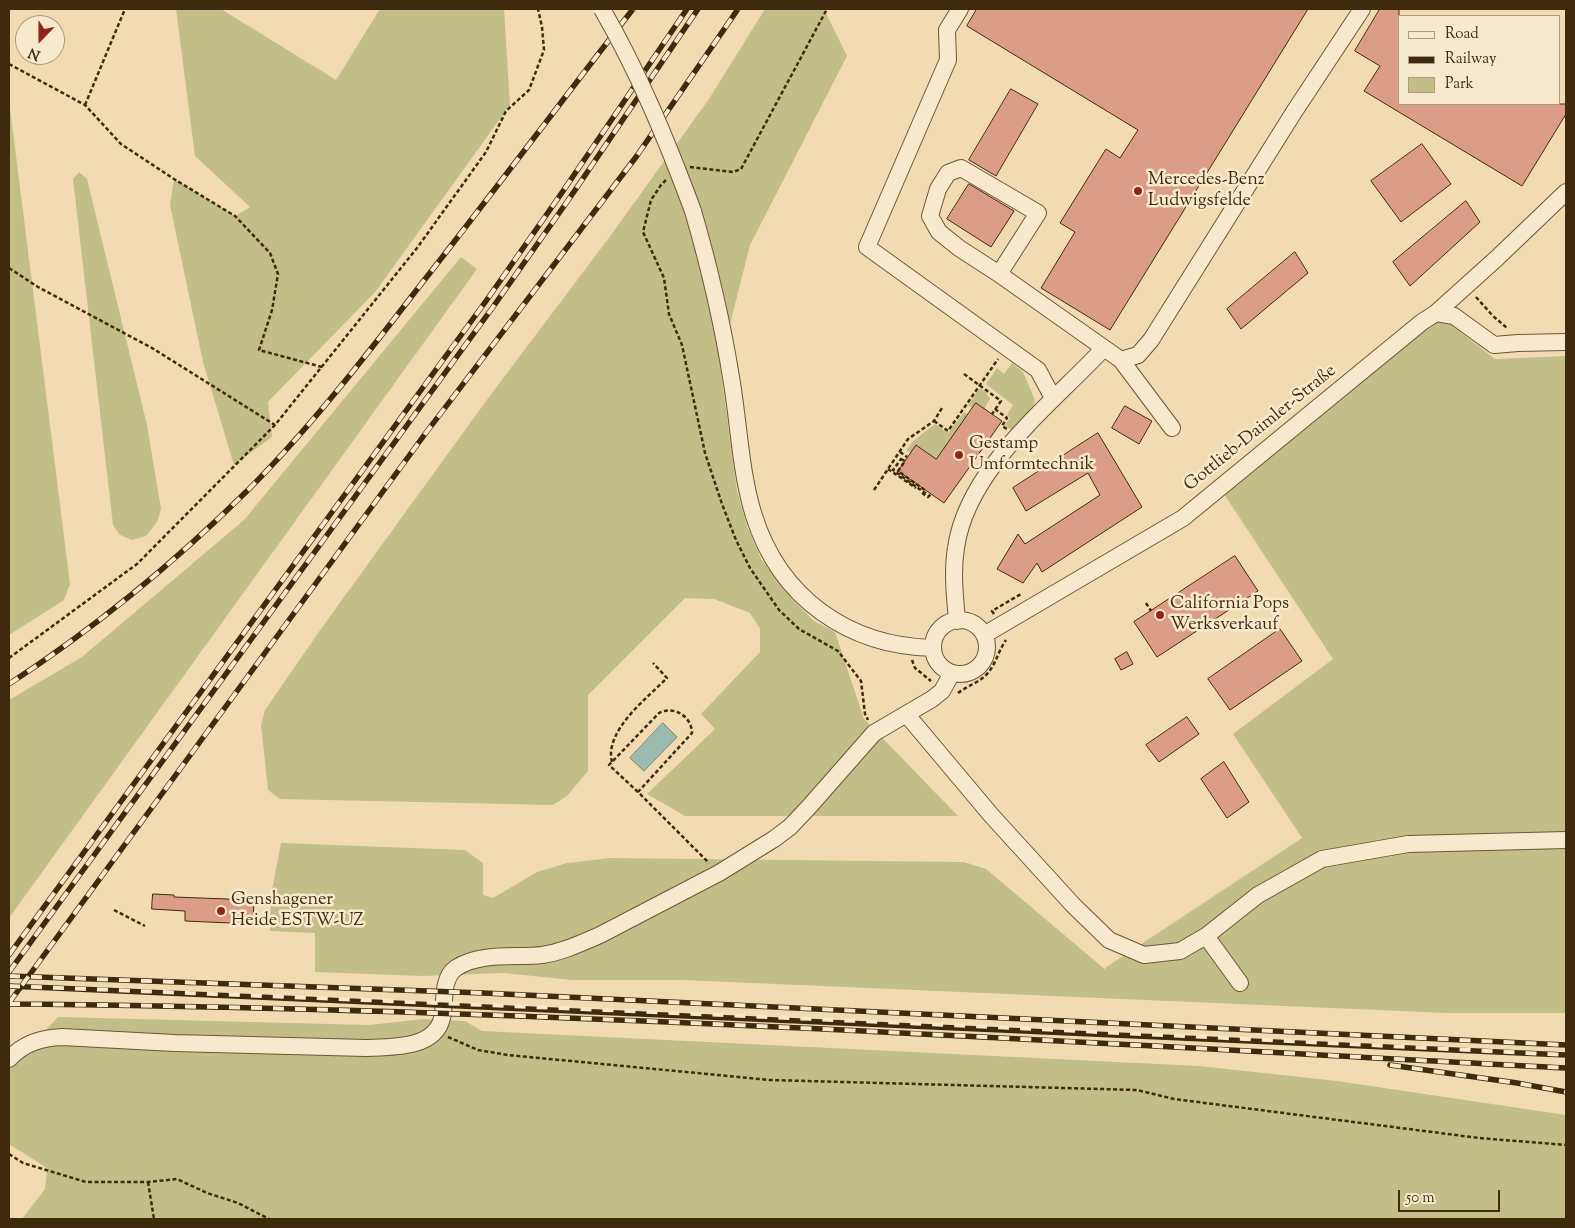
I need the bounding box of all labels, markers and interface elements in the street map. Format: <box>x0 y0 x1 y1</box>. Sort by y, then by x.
north arrow <box>15 15 65 65</box>
legend <box>1398 15 1560 105</box>
text: Road <box>1445 24 1479 45</box>
text: N <box>26 42 44 64</box>
text: Railway <box>1445 49 1496 70</box>
text: Park <box>1445 74 1474 95</box>
place label: Mercedes-Benz Ludwigsfelde <box>1148 170 1265 212</box>
marker: Mercedes-Benz Ludwigsfelde <box>1132 185 1144 197</box>
street label: Gottlieb-Daimler-Straße <box>1181 361 1341 497</box>
place label: Gestamp Umformtechnik <box>969 434 1094 476</box>
marker: Gestamp Umformtechnik <box>953 449 965 461</box>
place label: California Pops Werksverkauf <box>1170 594 1289 636</box>
marker: California Pops Werksverkauf <box>1154 609 1166 621</box>
place label: Genshagener Heide ESTW-UZ <box>231 890 364 932</box>
marker: Genshagener Heide ESTW-UZ <box>215 905 227 917</box>
scale bar <box>1400 1180 1502 1212</box>
text: 50 m <box>1406 1188 1435 1209</box>

